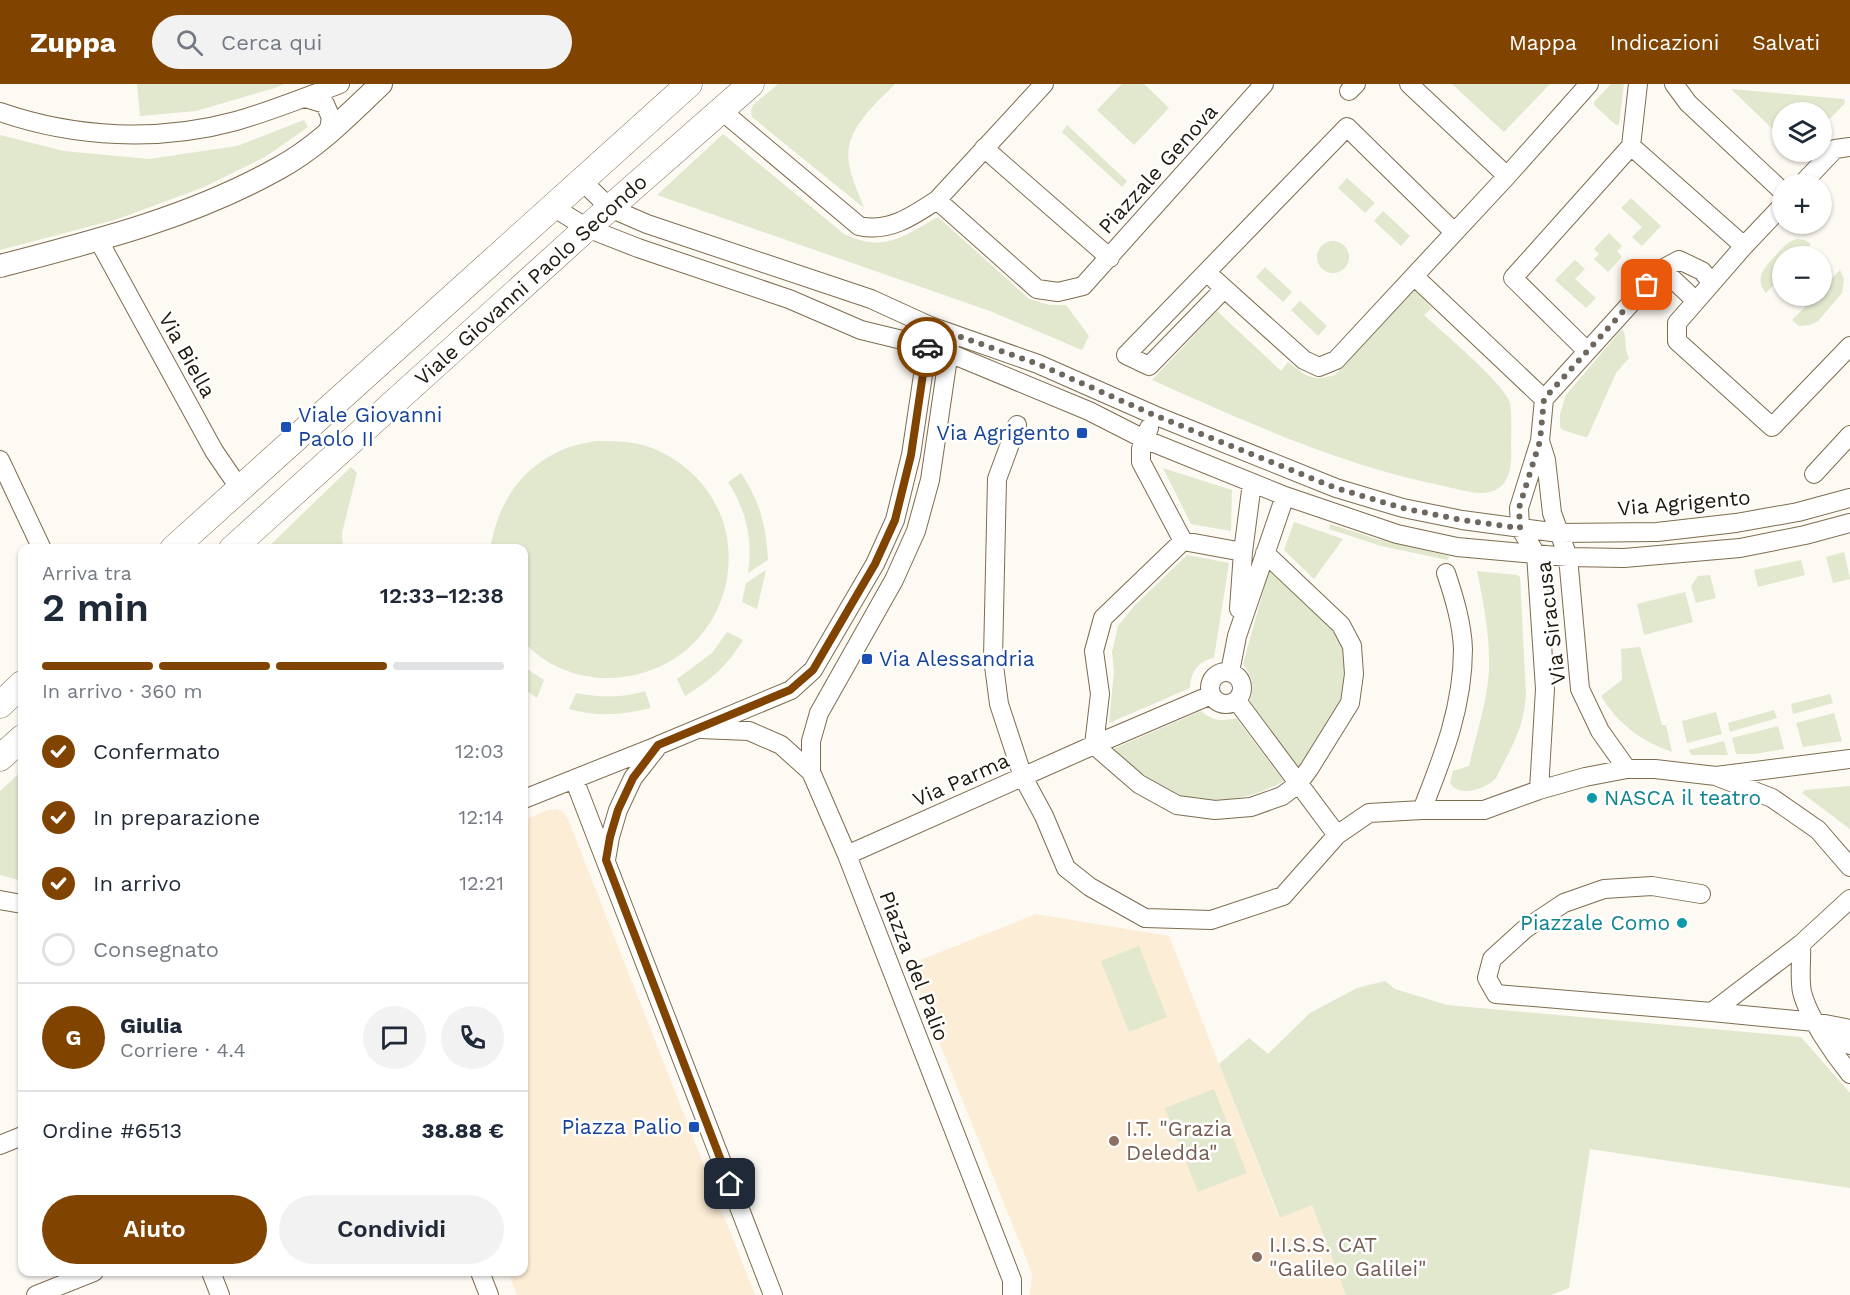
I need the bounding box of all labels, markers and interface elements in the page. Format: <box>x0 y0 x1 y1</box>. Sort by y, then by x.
search box <box>152 15 572 69</box>
text: Zuppa <box>30 26 116 59</box>
icon: search <box>173 26 206 59</box>
text: Cerca qui <box>221 30 322 55</box>
text: Mappa <box>1509 30 1577 55</box>
text: Indicazioni <box>1610 30 1719 55</box>
text: Salvati <box>1752 30 1820 55</box>
street label: Piazzale Genova <box>1093 99 1222 239</box>
map controls <box>1772 102 1832 306</box>
button: layers <box>1772 102 1832 162</box>
street label: Viale Giovanni Paolo Secondo <box>409 169 652 391</box>
button: + <box>1772 174 1832 234</box>
button: − <box>1772 246 1832 306</box>
pin <box>1621 259 1672 310</box>
icon: bag <box>1630 268 1663 301</box>
street label: Via Biella <box>154 308 221 402</box>
courier <box>897 317 957 377</box>
icon: car <box>911 331 944 364</box>
place label: Viale Giovanni Paolo II <box>298 402 442 451</box>
marker: Viale Giovanni Paolo II <box>279 420 293 434</box>
place label: Via Agrigento <box>936 420 1070 445</box>
marker: Via Agrigento <box>1075 426 1089 440</box>
street label: Via Agrigento <box>1616 484 1752 521</box>
street label: Via Siracusa <box>1530 560 1570 686</box>
text: Arriva tra <box>42 561 132 585</box>
text: 12:33–12:38 <box>380 583 504 608</box>
text: 2 min <box>42 585 149 630</box>
place label: Via Alessandria <box>879 646 1035 671</box>
marker: Via Alessandria <box>860 652 874 666</box>
text: In arrivo · 360 m <box>42 679 203 703</box>
icon: check <box>42 735 75 768</box>
text: Confermato <box>93 739 220 764</box>
text: 12:03 <box>455 739 504 763</box>
street label: Via Parma <box>909 747 1013 812</box>
place label: NASCA il teatro <box>1604 785 1761 810</box>
marker: NASCA il teatro <box>1585 791 1599 805</box>
icon: check <box>42 801 75 834</box>
text: In preparazione <box>93 805 260 830</box>
text: 12:14 <box>459 805 504 829</box>
icon: check <box>42 867 75 900</box>
text: In arrivo <box>93 871 181 896</box>
text: 12:21 <box>459 871 504 895</box>
street label: Piazza del Palio <box>874 887 955 1044</box>
place label: Piazzale Como <box>1520 910 1670 935</box>
marker: Piazzale Como <box>1675 916 1689 930</box>
text: Consegnato <box>93 937 219 962</box>
button: chat <box>363 1006 426 1069</box>
button: phone <box>441 1006 504 1069</box>
text: Giulia <box>120 1013 182 1038</box>
text: G <box>66 1025 81 1050</box>
text: Corriere · 4.4 <box>120 1038 246 1062</box>
place label: Piazza Palio <box>561 1114 682 1139</box>
place label: I.T. "Grazia Deledda" <box>1126 1116 1232 1165</box>
text: Ordine #6513 <box>42 1118 182 1143</box>
text: 38.88 € <box>421 1118 504 1143</box>
marker: Piazza Palio <box>687 1120 701 1134</box>
marker: I.T. "Grazia Deledda" <box>1107 1134 1121 1148</box>
pin <box>704 1158 755 1209</box>
icon: home <box>713 1167 746 1200</box>
button: Aiuto <box>42 1195 267 1264</box>
button: Condividi <box>279 1195 504 1264</box>
place label: I.I.S.S. CAT "Galileo Galilei" <box>1269 1232 1427 1281</box>
marker: I.I.S.S. CAT "Galileo Galilei" <box>1250 1250 1264 1264</box>

